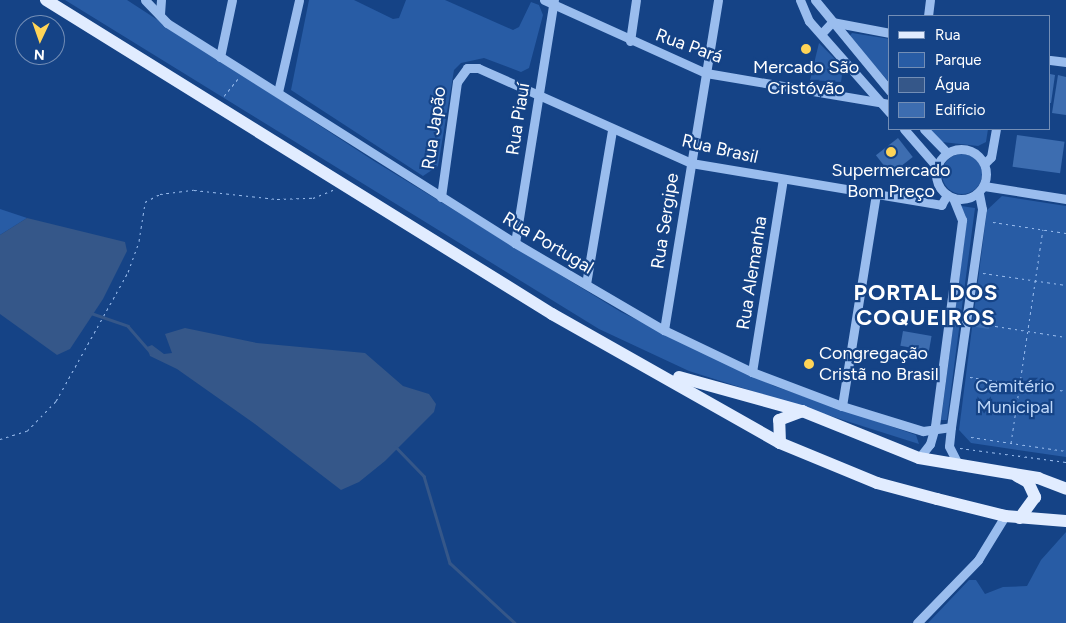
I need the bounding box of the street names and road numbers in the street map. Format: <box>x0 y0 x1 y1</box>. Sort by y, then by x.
street label: Rua Pará <box>653 24 725 68</box>
street label: Rua Piauí <box>502 81 534 157</box>
street label: Rua Japão <box>417 85 451 171</box>
street label: Rua Brasil <box>680 130 760 168</box>
street label: Rua Sergipe <box>647 171 683 271</box>
street label: Rua Portugal <box>499 207 597 279</box>
street label: Rua Alemanha <box>732 215 772 331</box>

